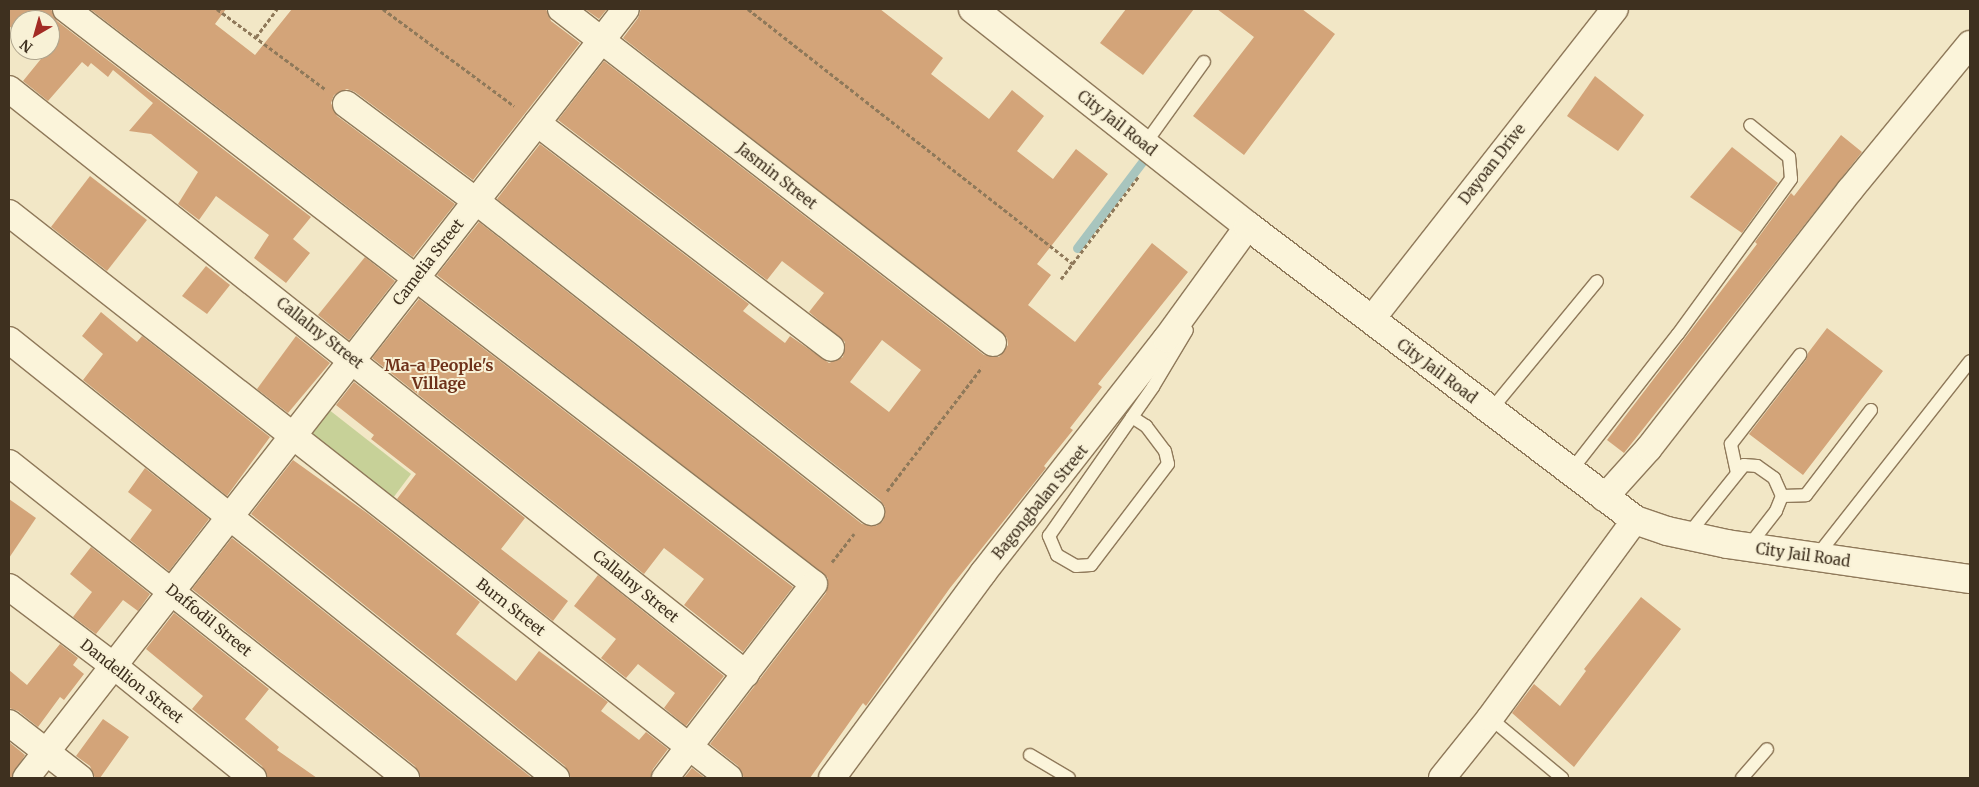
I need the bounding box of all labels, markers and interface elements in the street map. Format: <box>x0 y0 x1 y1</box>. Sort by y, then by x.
north arrow <box>10 10 60 60</box>
text: N <box>16 36 36 57</box>
street label: City Jail Road <box>1074 87 1160 159</box>
street label: Dayoan Drive <box>1455 120 1529 208</box>
street label: Jasmin Street <box>733 139 821 213</box>
street label: Camelia Street <box>389 215 467 309</box>
street label: Callalny Street <box>273 294 367 372</box>
street label: City Jail Road <box>1394 335 1480 407</box>
district label: Ma-a People's Village <box>384 355 494 393</box>
street label: Bagongbalan Street <box>989 441 1091 563</box>
street label: City Jail Road <box>1755 539 1851 571</box>
street label: Callalny Street <box>590 546 682 626</box>
street label: Burn Street <box>473 575 549 639</box>
street label: Daffodil Street <box>163 580 255 660</box>
street label: Dandellion Street <box>77 635 187 727</box>

